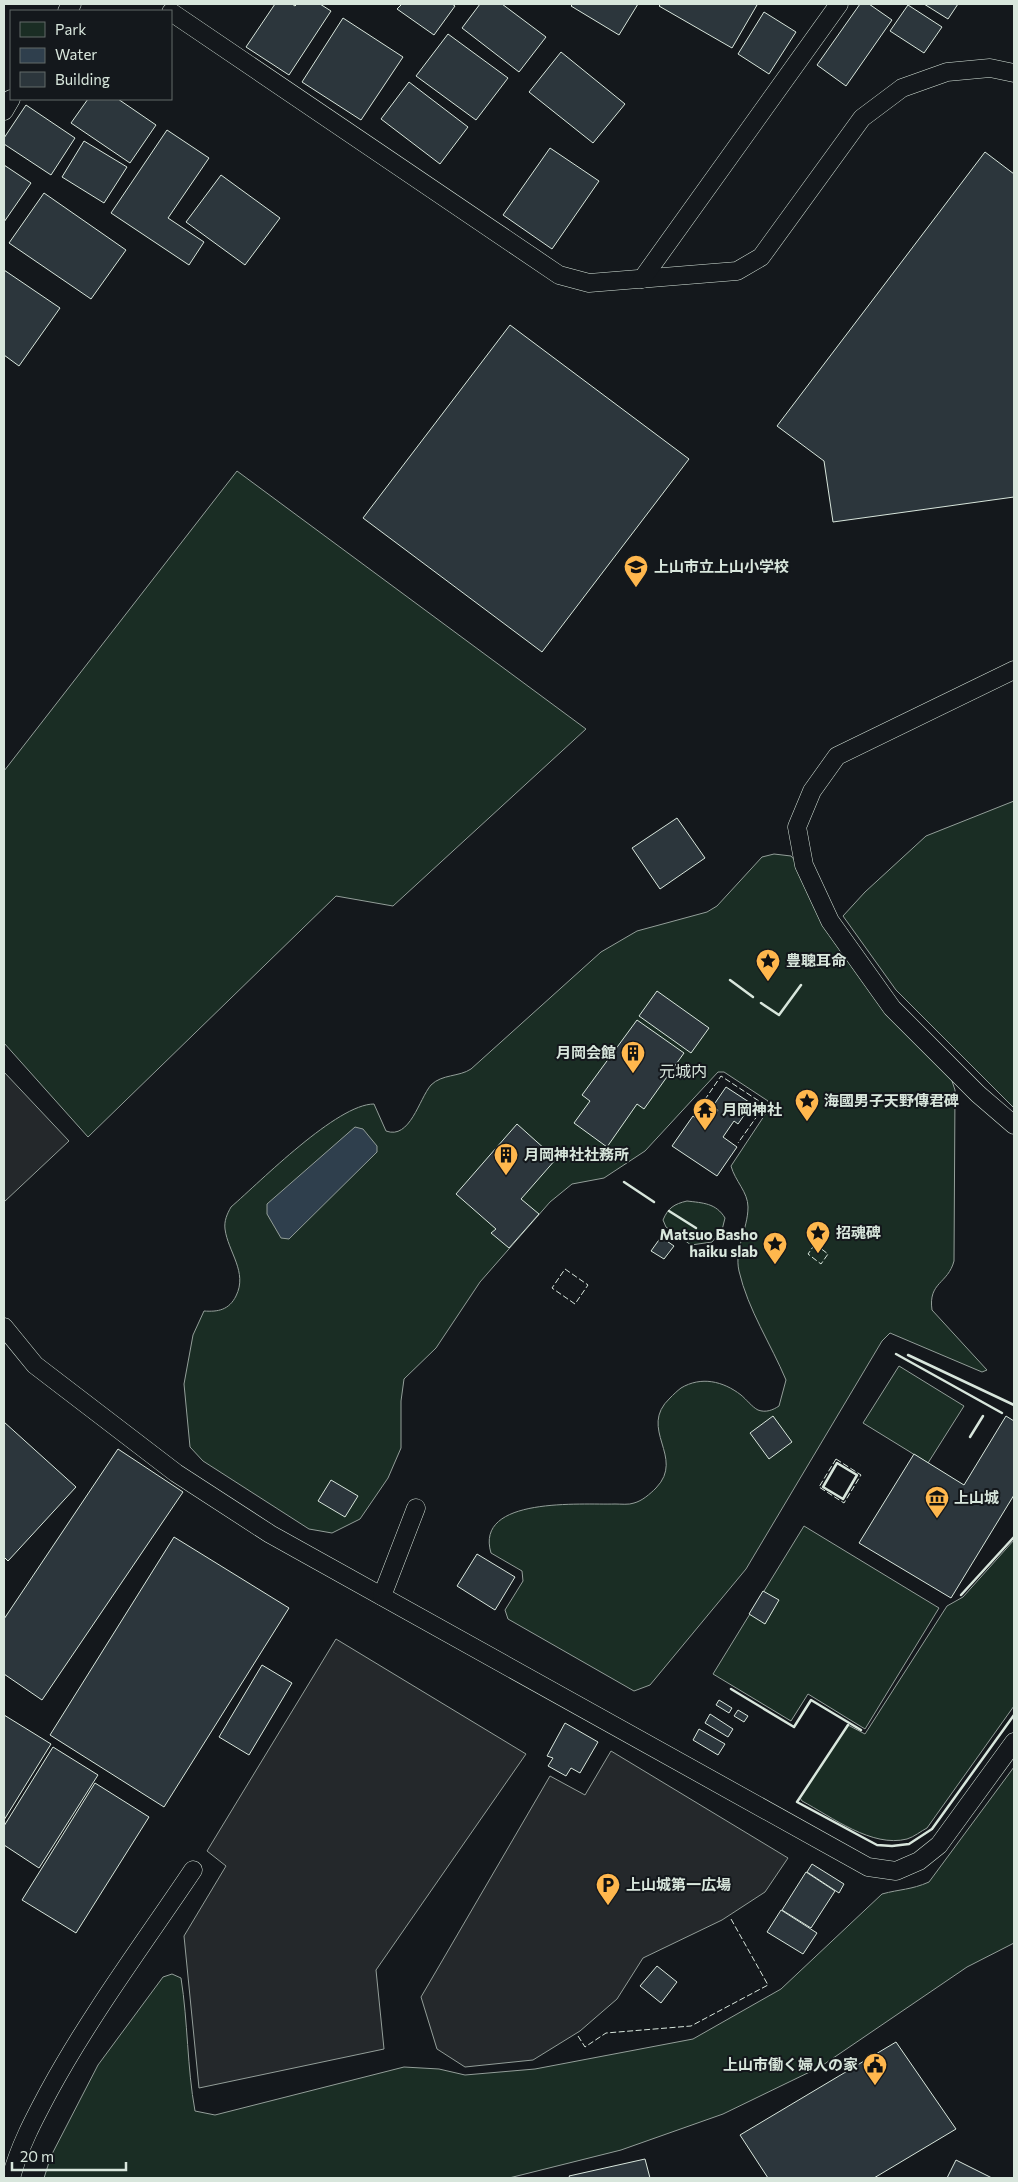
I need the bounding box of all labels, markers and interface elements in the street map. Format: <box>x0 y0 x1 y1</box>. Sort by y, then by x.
legend <box>10 10 172 100</box>
text: Park <box>55 20 86 38</box>
text: Water <box>55 45 97 63</box>
text: Building <box>55 70 110 88</box>
school or university icon: 上山市立上山小学校 <box>623 554 649 588</box>
place label: 上山市立上山小学校 <box>654 557 789 575</box>
place icon: 豊聰耳命 <box>755 948 781 982</box>
place label: 豊聰耳命 <box>786 951 847 969</box>
building icon: 月岡会館 <box>620 1040 646 1074</box>
place label: 月岡会館 <box>556 1043 616 1061</box>
district label: 元城内 <box>659 1061 707 1080</box>
place icon: 海國男子天野傳君碑 <box>794 1088 820 1122</box>
place label: 海國男子天野傳君碑 <box>824 1091 959 1109</box>
temple icon: 月岡神社 <box>692 1097 718 1131</box>
place label: 月岡神社 <box>722 1100 782 1118</box>
building icon: 月岡神社社務所 <box>493 1142 519 1176</box>
place label: 月岡神社社務所 <box>524 1145 629 1163</box>
place icon: 招魂碑 <box>805 1220 831 1254</box>
place label: 招魂碑 <box>836 1223 881 1241</box>
place label: Matsuo Basho haiku slab <box>660 1225 758 1260</box>
place icon: Matsuo Basho haiku slab <box>762 1231 788 1265</box>
museum icon: 上山城 <box>924 1485 950 1519</box>
place label: 上山城 <box>954 1488 999 1506</box>
parking icon: 上山城第一広場 <box>595 1872 621 1906</box>
place label: 上山城第一広場 <box>626 1875 731 1893</box>
public building icon: 上山市働く婦人の家 <box>862 2052 888 2086</box>
place label: 上山市働く婦人の家 <box>723 2055 858 2073</box>
scale bar <box>12 2140 126 2172</box>
text: 20 m <box>20 2147 54 2165</box>

